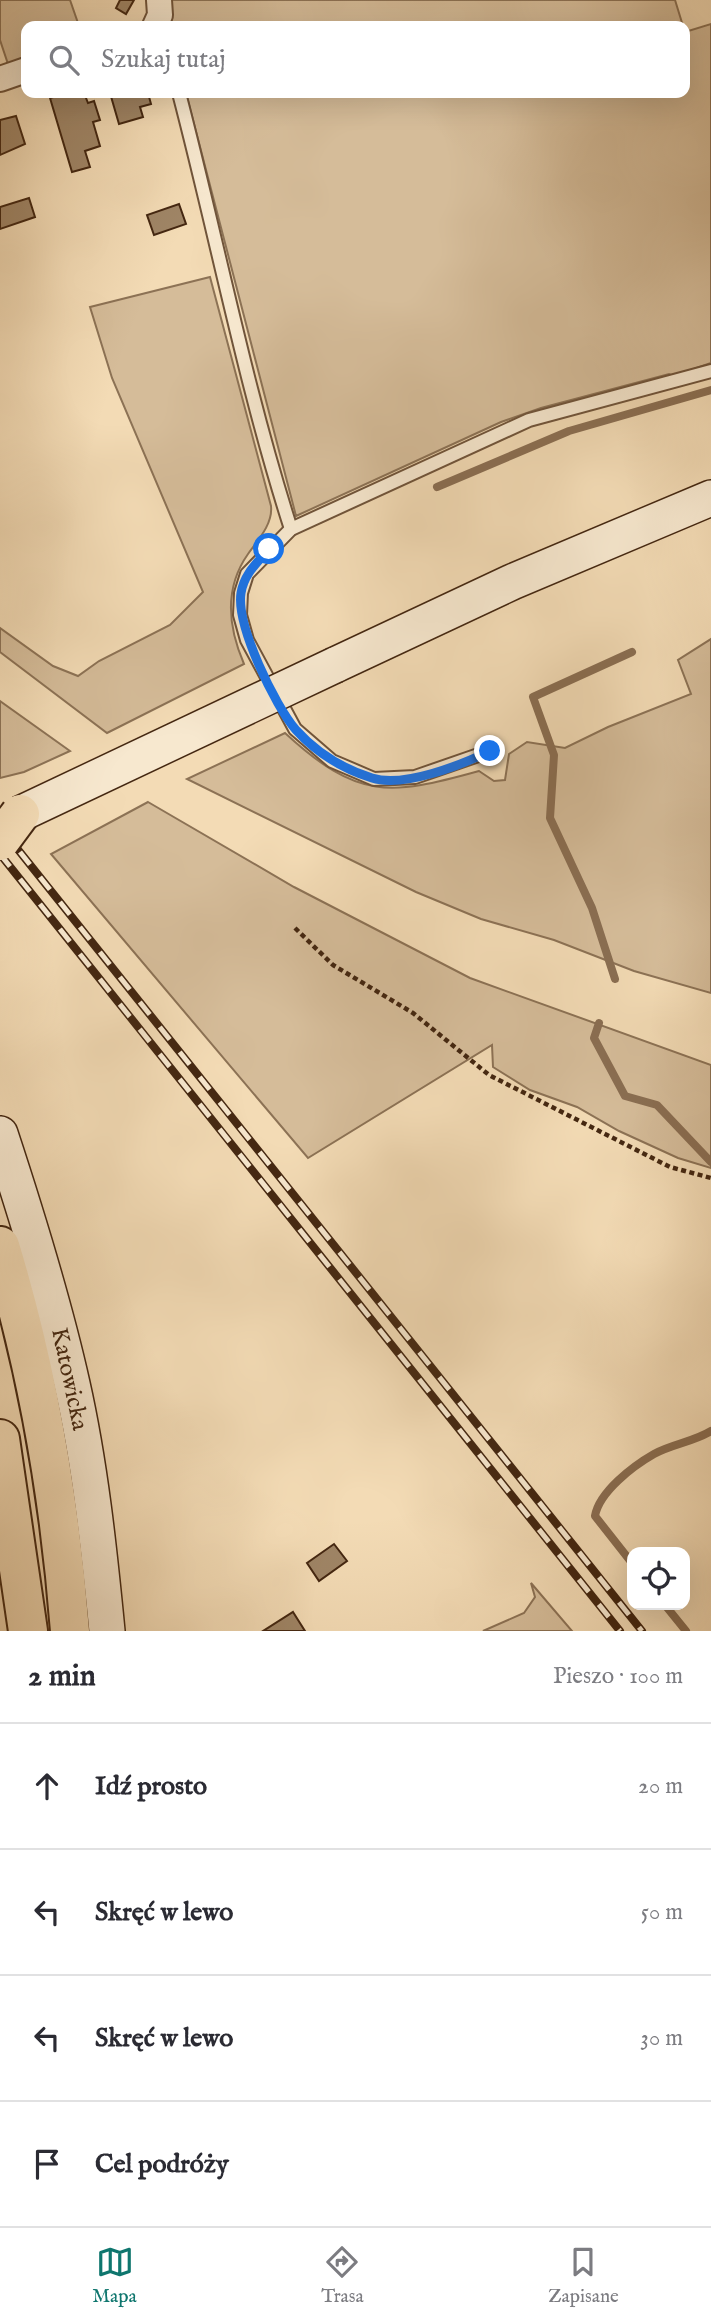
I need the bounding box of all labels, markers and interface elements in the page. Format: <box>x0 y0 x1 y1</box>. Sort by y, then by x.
search box <box>21 21 690 98</box>
icon: search <box>45 41 83 79</box>
text: Szukaj tutaj <box>101 43 226 76</box>
route start <box>253 533 284 564</box>
route end <box>474 735 505 766</box>
street label: Katowicka <box>43 1325 95 1434</box>
map controls <box>627 1547 690 1610</box>
button: locate <box>627 1547 690 1610</box>
text: 2 min <box>28 1658 96 1696</box>
text: Pieszo · 100 m <box>553 1662 683 1691</box>
icon: ahead <box>28 1767 66 1805</box>
text: Idź prosto <box>95 1770 207 1803</box>
text: 20 m <box>638 1772 683 1801</box>
icon: left <box>28 1893 66 1931</box>
text: Skręć w lewo <box>95 1896 233 1929</box>
text: 50 m <box>641 1898 683 1927</box>
icon: left <box>28 2019 66 2057</box>
text: Skręć w lewo <box>95 2022 233 2055</box>
text: 30 m <box>640 2024 683 2053</box>
icon: arrive <box>28 2145 66 2183</box>
text: Cel podróży <box>95 2148 229 2181</box>
tab: Mapa <box>92 2243 137 2309</box>
tab: Trasa <box>321 2243 364 2309</box>
tab: Zapisane <box>548 2243 619 2309</box>

